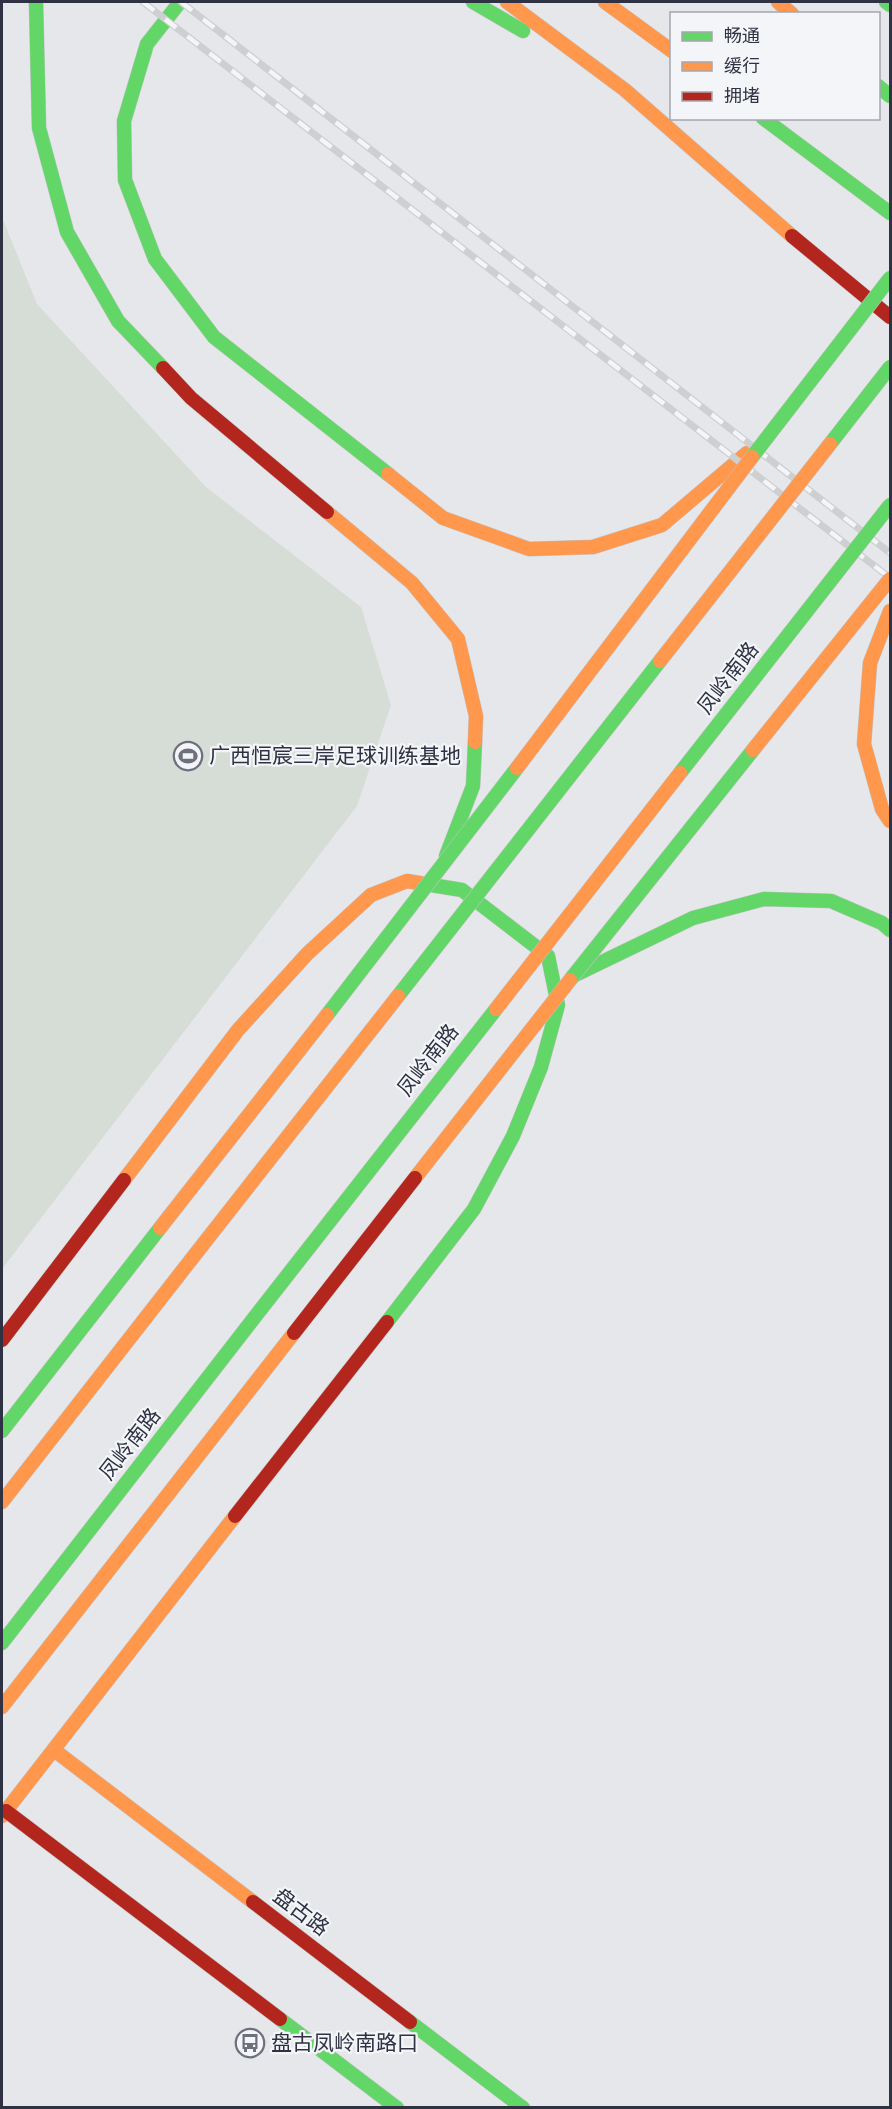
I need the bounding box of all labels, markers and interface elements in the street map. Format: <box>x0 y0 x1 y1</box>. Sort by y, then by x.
legend <box>670 12 880 120</box>
text: 畅通 <box>724 23 760 49</box>
text: 缓行 <box>724 53 760 79</box>
text: 拥堵 <box>724 83 760 109</box>
street label: 凤岭南路 <box>690 636 766 720</box>
sports icon: 广西恒宸三岸足球训练基地 <box>172 740 204 772</box>
place label: 广西恒宸三岸足球训练基地 <box>209 741 461 771</box>
street label: 凤岭南路 <box>390 1018 466 1102</box>
street label: 凤岭南路 <box>92 1402 168 1486</box>
street label: 盘古路 <box>267 1881 335 1943</box>
bus stop icon: 盘古凤岭南路口 <box>234 2027 266 2059</box>
place label: 盘古凤岭南路口 <box>271 2028 418 2058</box>

